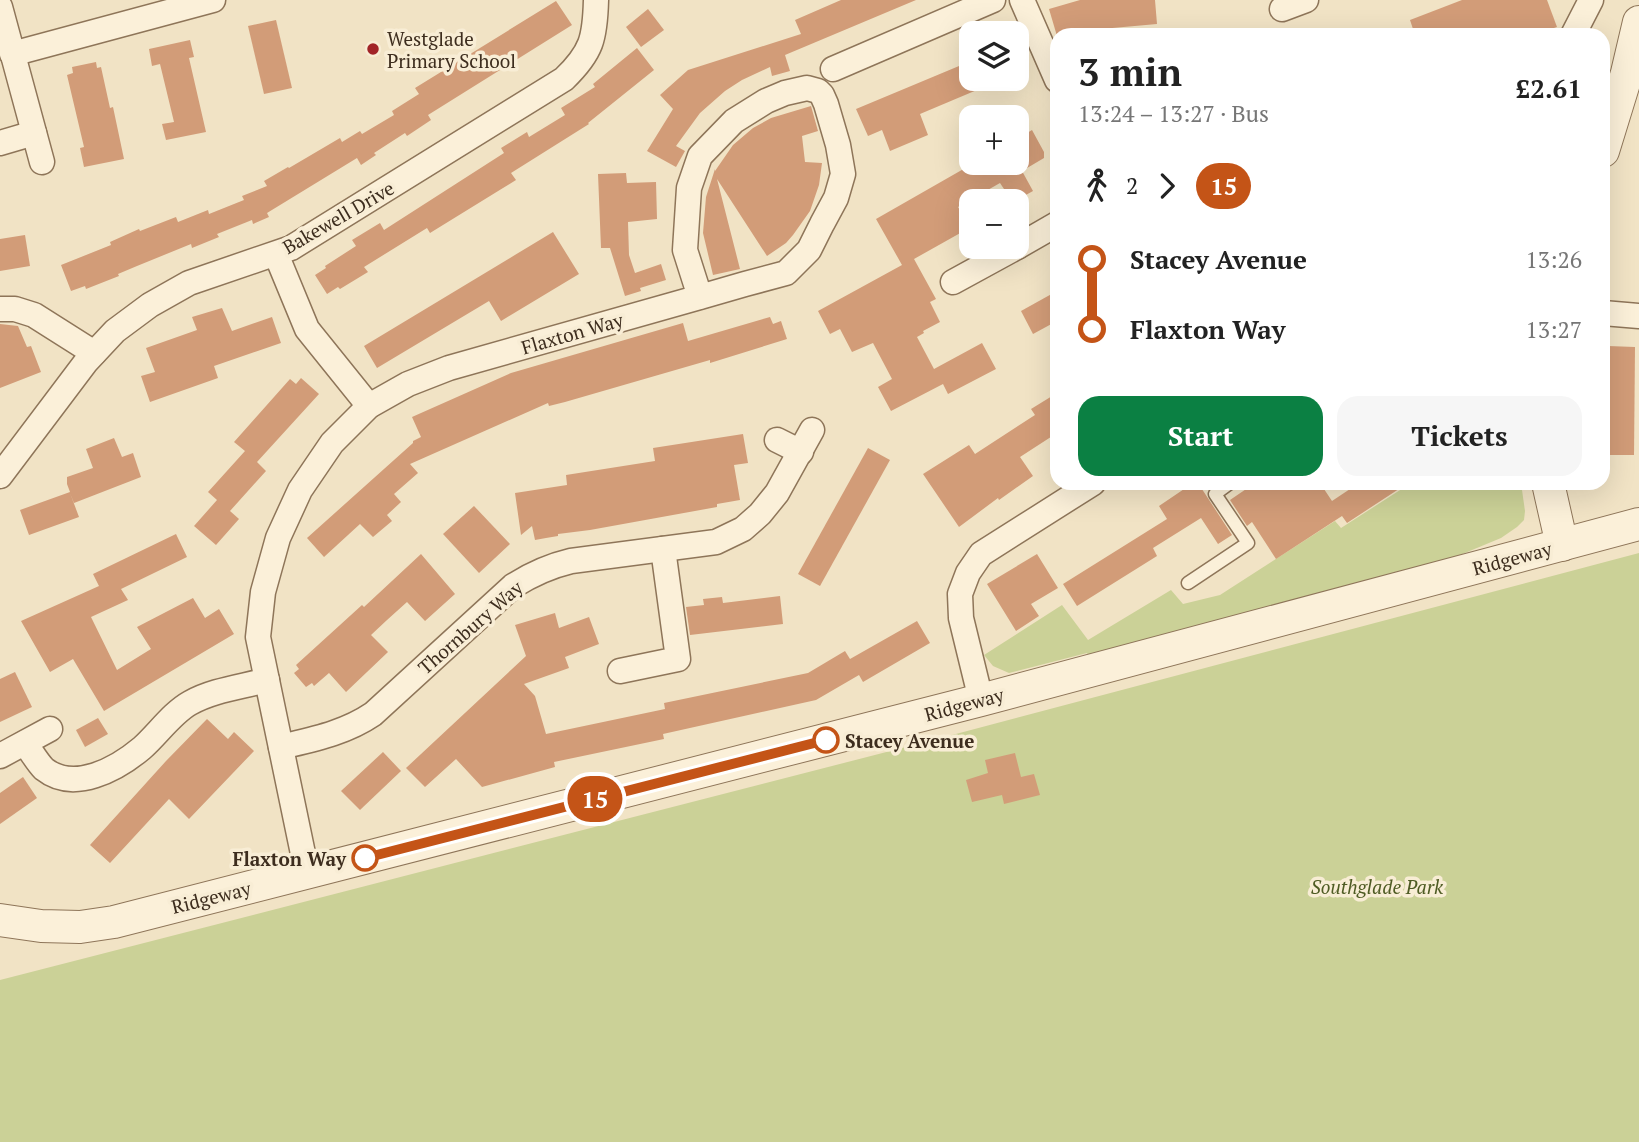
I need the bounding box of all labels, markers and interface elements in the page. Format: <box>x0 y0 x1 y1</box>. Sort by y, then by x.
map controls <box>959 21 1029 259</box>
button: layers <box>959 21 1029 91</box>
place label: Westglade Primary School <box>387 26 516 73</box>
marker: Westglade Primary School <box>365 41 381 57</box>
text: 3 min <box>1078 47 1182 97</box>
text: £2.61 <box>1516 71 1582 105</box>
text: 13:24 – 13:27 · Bus <box>1078 98 1269 129</box>
button: + <box>959 105 1029 175</box>
icon: walk <box>1078 167 1116 205</box>
icon: forward <box>1148 167 1186 205</box>
text: 2 <box>1126 170 1138 201</box>
text: 15 <box>1210 170 1237 202</box>
street label: Bakewell Drive <box>278 175 398 259</box>
button: − <box>959 189 1029 259</box>
text: Stacey Avenue <box>1130 242 1307 276</box>
text: 13:26 <box>1525 244 1582 275</box>
street label: Flaxton Way <box>518 306 626 359</box>
text: Flaxton Way <box>1130 312 1285 346</box>
text: 13:27 <box>1525 314 1582 345</box>
button: Start <box>1078 396 1323 476</box>
button: Tickets <box>1337 396 1582 476</box>
street label: Ridgeway <box>1470 535 1555 581</box>
street label: Thornbury Way <box>412 574 528 679</box>
street label: Ridgeway <box>922 681 1007 727</box>
marker: Stacey Avenue <box>813 727 839 753</box>
place label: Stacey Avenue <box>845 728 974 753</box>
line badge: 15 <box>564 776 626 822</box>
text: 15 <box>581 783 609 815</box>
marker: Flaxton Way <box>352 845 378 871</box>
place label: Flaxton Way <box>232 846 347 871</box>
park label: Southglade Park <box>1311 874 1444 899</box>
street label: Ridgeway <box>169 875 254 919</box>

